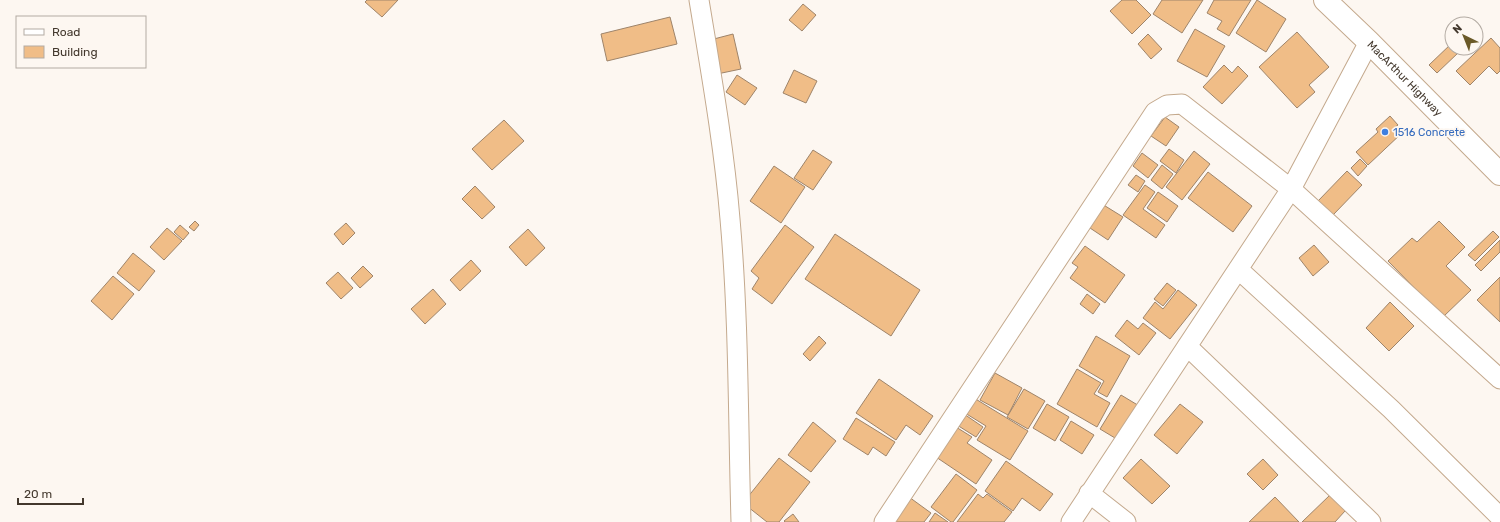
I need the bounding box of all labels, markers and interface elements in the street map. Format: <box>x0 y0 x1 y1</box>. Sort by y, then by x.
legend <box>16 16 146 68</box>
north arrow <box>1444 16 1484 56</box>
text: N <box>1450 22 1465 37</box>
text: Road <box>52 25 80 39</box>
street label: MacArthur Highway <box>1365 38 1445 119</box>
text: Building <box>52 45 98 59</box>
place label: 1516 Concrete <box>1393 126 1465 139</box>
marker: 1516 Concrete <box>1380 127 1390 137</box>
scale bar <box>18 480 83 506</box>
text: 20 m <box>24 487 52 501</box>

